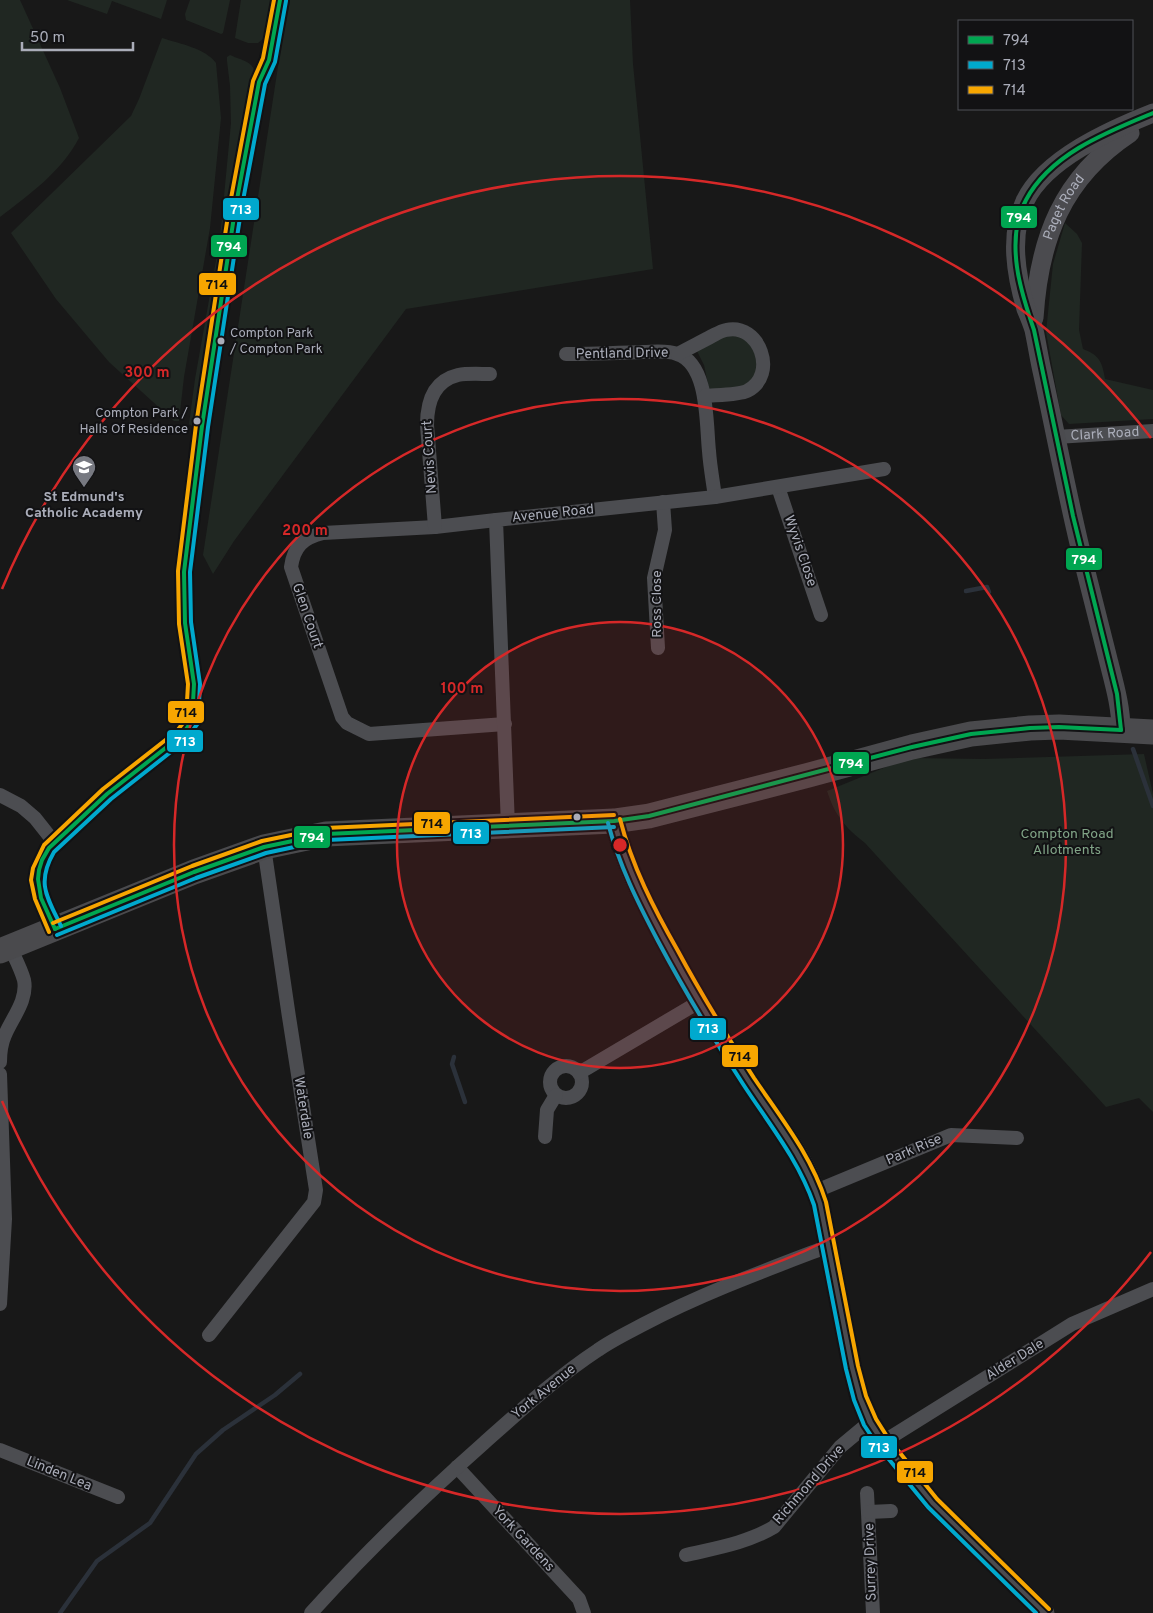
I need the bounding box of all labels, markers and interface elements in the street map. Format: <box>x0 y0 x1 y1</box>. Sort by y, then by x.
scale bar <box>22 20 134 52</box>
legend <box>958 20 1133 110</box>
text: 50 m <box>30 29 65 48</box>
text: 794 <box>1003 32 1029 51</box>
text: 713 <box>1003 57 1026 76</box>
text: 714 <box>1003 82 1026 101</box>
street label: Paget Road <box>1040 171 1088 242</box>
line badge: 713 <box>222 197 260 221</box>
text: 713 <box>230 202 252 219</box>
line badge: 794 <box>1000 205 1038 229</box>
text: 794 <box>1006 210 1032 227</box>
line badge: 794 <box>210 234 248 258</box>
text: 794 <box>216 239 242 256</box>
line badge: 714 <box>198 272 237 296</box>
text: 714 <box>206 277 228 294</box>
place label: Compton Park / Compton Park <box>229 326 323 358</box>
marker: Compton Park / Compton Park <box>216 336 226 346</box>
street label: Pentland Drive <box>575 345 669 363</box>
text: 300 m <box>124 364 170 383</box>
place label: Compton Park / Halls Of Residence <box>79 406 189 438</box>
marker: Compton Park / Halls Of Residence <box>192 416 202 426</box>
street label: Nevis Court <box>419 420 441 494</box>
street label: Clark Road <box>1070 423 1140 445</box>
school or university icon: St Edmund's Catholic Academy <box>71 454 97 488</box>
place label: St Edmund's Catholic Academy <box>25 489 143 522</box>
street label: Avenue Road <box>511 501 595 527</box>
street label: Wyvis Close <box>780 513 820 589</box>
text: 200 m <box>282 522 328 541</box>
line badge: 794 <box>1065 547 1103 571</box>
text: 794 <box>1071 552 1097 569</box>
street label: Ross Close <box>649 570 666 638</box>
street label: Glen Court <box>288 581 326 651</box>
text: 100 m <box>441 680 483 699</box>
line badge: 714 <box>167 700 205 724</box>
text: 714 <box>175 705 197 722</box>
line badge: 713 <box>166 729 204 753</box>
text: 713 <box>174 734 196 751</box>
line badge: 794 <box>832 751 870 775</box>
text: 794 <box>838 756 864 773</box>
line badge: 714 <box>413 811 451 835</box>
unlabelled marker <box>572 812 582 822</box>
text: 714 <box>421 816 443 833</box>
line badge: 713 <box>452 821 490 845</box>
line badge: 794 <box>293 825 331 849</box>
text: 713 <box>460 826 482 843</box>
park label: Compton Road Allotments <box>1020 826 1114 859</box>
text: 794 <box>299 830 325 847</box>
centre of rings <box>611 836 629 854</box>
line badge: 713 <box>689 1017 727 1041</box>
text: 713 <box>697 1021 719 1038</box>
line badge: 714 <box>721 1044 759 1068</box>
text: 714 <box>729 1049 751 1066</box>
street label: Waterdale <box>290 1076 316 1140</box>
street label: Park Rise <box>884 1131 944 1169</box>
street label: Alder Dale <box>983 1335 1047 1385</box>
street label: York Avenue <box>508 1361 580 1423</box>
line badge: 713 <box>860 1435 898 1459</box>
text: 713 <box>868 1440 890 1457</box>
street label: Richmond Drive <box>770 1442 848 1528</box>
street label: Linden Lea <box>24 1453 94 1495</box>
line badge: 714 <box>896 1460 934 1484</box>
text: 714 <box>904 1465 926 1482</box>
street label: York Gardens <box>488 1503 558 1575</box>
street label: Surrey Drive <box>861 1523 881 1601</box>

